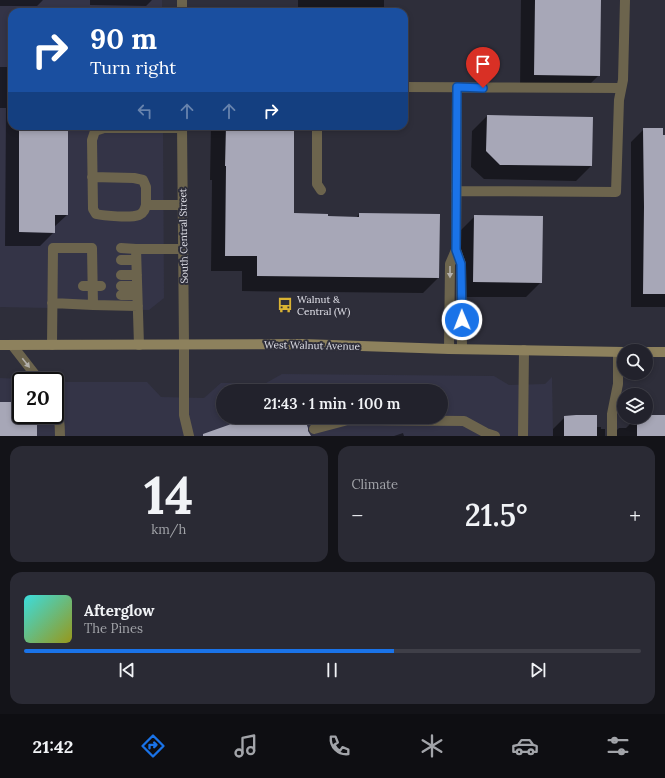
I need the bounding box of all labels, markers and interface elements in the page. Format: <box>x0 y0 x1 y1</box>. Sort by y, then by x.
text: 90 m <box>90 21 157 57</box>
icon: right <box>24 24 76 76</box>
pin <box>466 47 500 88</box>
icon: arrive <box>472 53 494 75</box>
text: Turn right <box>90 56 176 79</box>
icon: left <box>134 100 156 122</box>
icon: ahead <box>176 100 198 122</box>
icon: ahead <box>218 100 240 122</box>
icon: right <box>260 100 282 122</box>
street label: South Central Street <box>176 188 191 284</box>
one-way arrow <box>447 266 453 279</box>
place label: Walnut & Central (W) <box>297 293 350 318</box>
bus stop icon: Walnut & Central (W) <box>276 296 294 314</box>
position arrow <box>441 299 483 341</box>
street label: West Walnut Avenue <box>264 338 361 353</box>
map controls <box>617 344 653 424</box>
button: search <box>617 344 653 380</box>
one-way arrow <box>22 358 30 368</box>
speed limit sign: 20 <box>12 372 64 424</box>
button: layers <box>617 388 653 424</box>
text: 21:43 · 1 min · 100 m <box>263 394 401 413</box>
text: 14 <box>144 462 194 528</box>
text: Climate <box>352 476 398 493</box>
text: 21.5° <box>465 496 528 534</box>
text: − <box>352 501 363 529</box>
text: + <box>629 501 641 529</box>
text: km/h <box>151 521 186 538</box>
text: Afterglow <box>84 601 154 620</box>
text: The Pines <box>84 620 143 637</box>
icon: previous <box>116 659 138 681</box>
icon: pause <box>321 659 343 681</box>
icon: next <box>527 659 549 681</box>
icon: directions <box>139 732 167 760</box>
icon: music <box>232 732 260 760</box>
icon: phone <box>325 732 353 760</box>
icon: climate <box>418 732 446 760</box>
icon: car <box>511 732 539 760</box>
icon: filters <box>604 732 632 760</box>
text: 21:42 <box>33 735 73 758</box>

